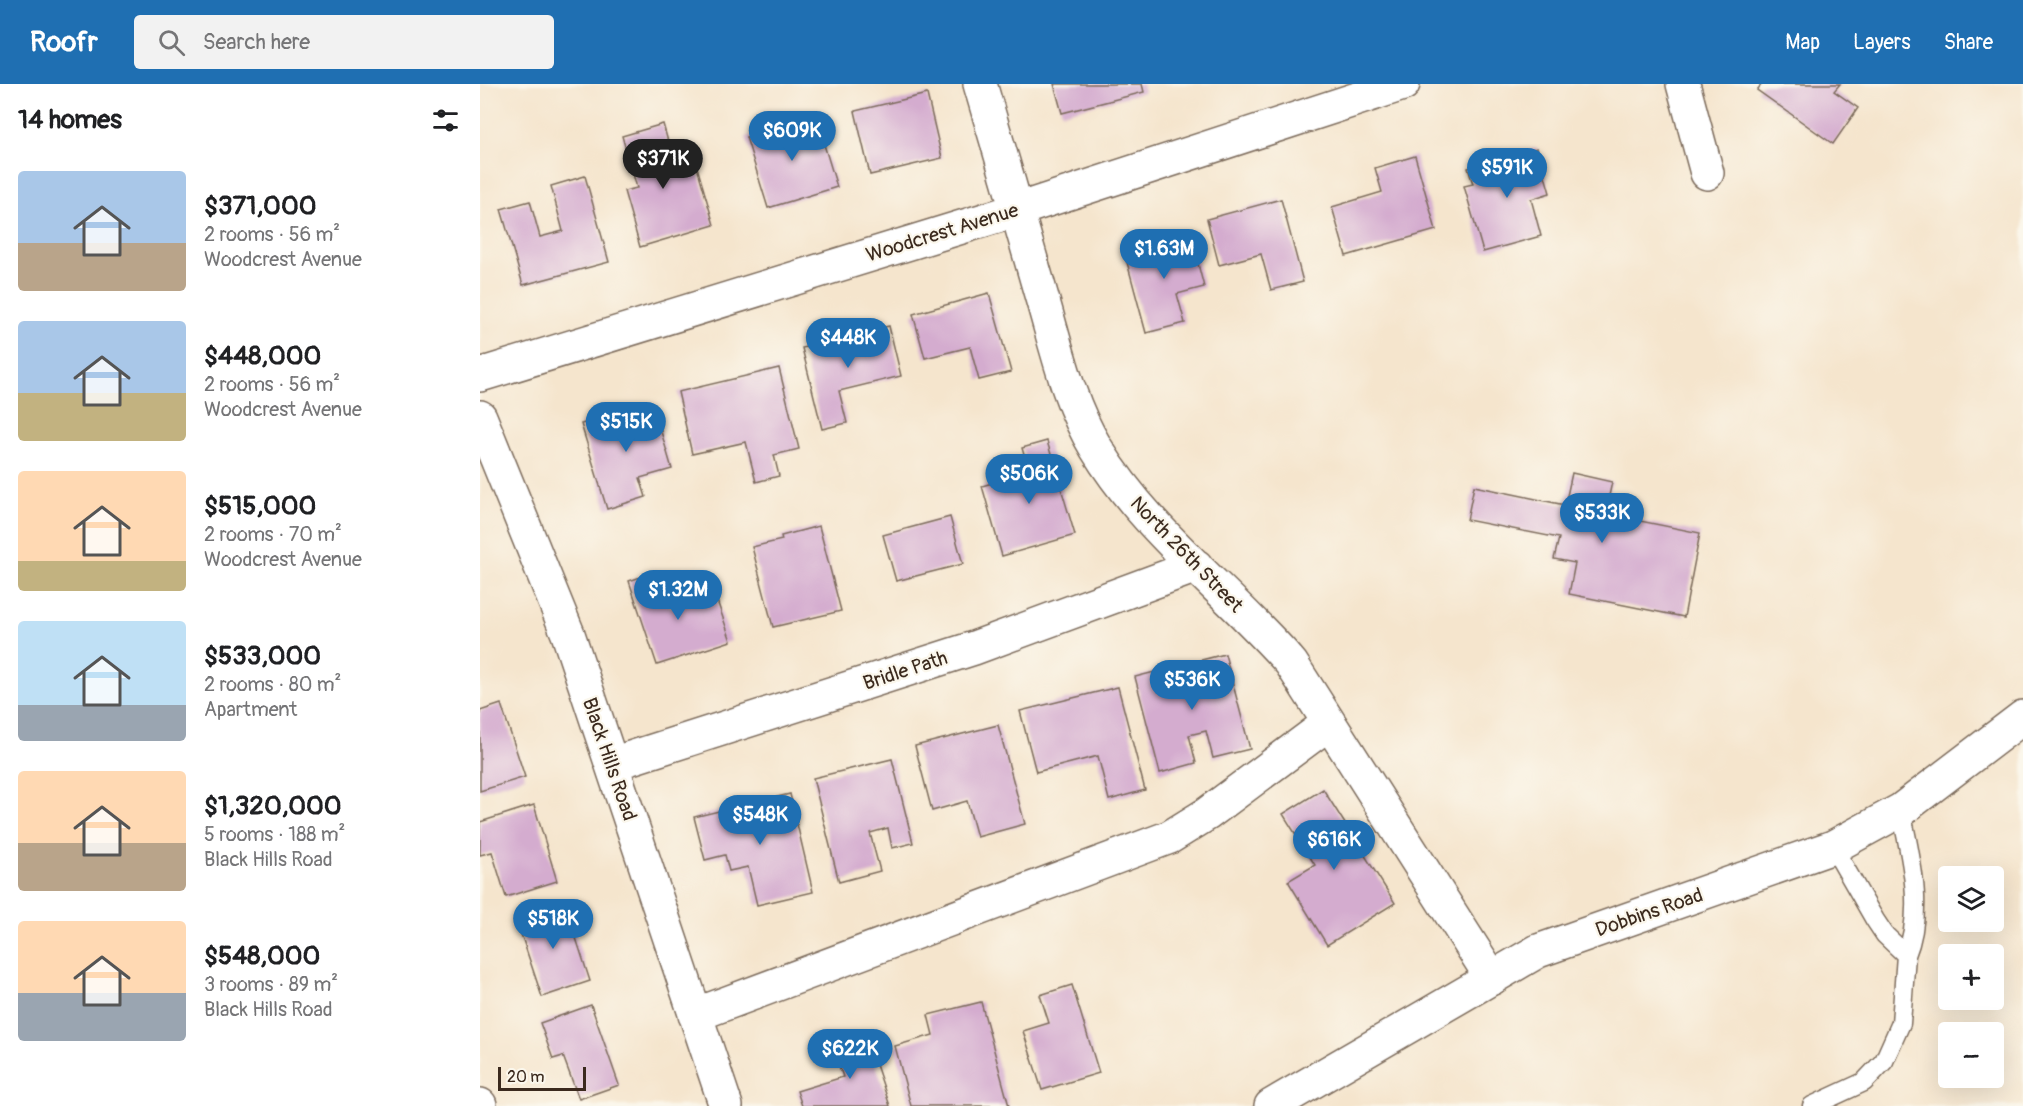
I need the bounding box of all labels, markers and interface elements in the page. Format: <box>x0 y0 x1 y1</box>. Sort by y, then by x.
search box <box>134 15 554 69</box>
text: Roofr <box>30 25 98 60</box>
icon: search <box>155 26 188 59</box>
text: Search here <box>203 28 310 56</box>
text: Map <box>1785 29 1820 56</box>
text: Layers <box>1853 29 1911 56</box>
text: Share <box>1944 29 1993 56</box>
text: 14 homes <box>18 104 122 136</box>
icon: filters <box>429 104 462 137</box>
pin: $609K <box>750 111 834 162</box>
text: $609K <box>763 118 821 143</box>
pin: $371K <box>621 139 705 190</box>
text: $371K <box>637 146 689 171</box>
pin: $591K <box>1465 148 1549 199</box>
text: $591K <box>1481 155 1533 180</box>
text: $371,000 <box>204 190 316 222</box>
icon: home <box>66 195 138 267</box>
street label: Woodcrest Avenue <box>863 197 1021 268</box>
text: 2 rooms · 56 m² <box>204 222 340 247</box>
pin: $1.63M <box>1115 229 1213 280</box>
text: $1.63M <box>1134 236 1194 261</box>
text: Woodcrest Avenue <box>204 247 362 272</box>
pin: $448K <box>806 318 890 369</box>
text: $448K <box>820 325 876 350</box>
text: $448,000 <box>204 340 321 372</box>
icon: home <box>66 345 138 417</box>
text: 2 rooms · 56 m² <box>204 372 340 397</box>
text: Woodcrest Avenue <box>204 397 362 422</box>
pin: $515K <box>584 402 668 453</box>
text: $515K <box>600 409 652 434</box>
pin: $506K <box>987 454 1071 505</box>
text: $506K <box>999 461 1059 486</box>
text: $515,000 <box>204 490 316 522</box>
street label: North 26th Street <box>1125 491 1249 618</box>
pin: $533K <box>1560 493 1644 544</box>
icon: home <box>66 495 138 567</box>
text: $533K <box>1574 500 1630 525</box>
text: 2 rooms · 70 m² <box>204 522 342 547</box>
text: Woodcrest Avenue <box>204 547 362 572</box>
pin: $1.32M <box>629 570 727 621</box>
text: $1.32M <box>648 577 708 602</box>
text: $533,000 <box>204 640 321 672</box>
icon: home <box>66 645 138 717</box>
street label: Bridle Path <box>860 645 950 696</box>
pin: $536K <box>1150 660 1234 711</box>
text: $536K <box>1164 667 1220 692</box>
text: 2 rooms · 80 m² <box>204 672 341 697</box>
street label: Black Hills Road <box>577 694 642 824</box>
text: Apartment <box>204 697 297 722</box>
text: $1,320,000 <box>204 790 342 822</box>
icon: home <box>66 795 138 867</box>
pin: $548K <box>718 795 802 846</box>
text: $548K <box>732 802 788 827</box>
pin: $616K <box>1292 820 1376 871</box>
text: 5 rooms · 188 m² <box>204 822 345 847</box>
text: $616K <box>1307 827 1361 852</box>
text: Black Hills Road <box>204 847 333 872</box>
map controls <box>1938 866 2004 1088</box>
button: layers <box>1938 866 2004 932</box>
street label: Dobbins Road <box>1592 882 1706 943</box>
pin: $518K <box>511 899 595 950</box>
text: $518K <box>527 906 579 931</box>
text: $548,000 <box>204 940 320 972</box>
button: + <box>1938 944 2004 1010</box>
icon: home <box>66 945 138 1017</box>
text: 3 rooms · 89 m² <box>204 972 338 997</box>
text: Black Hills Road <box>204 997 333 1022</box>
button: − <box>1938 1022 2004 1088</box>
pin: $622K <box>808 1029 892 1080</box>
text: $622K <box>822 1036 878 1061</box>
scale bar <box>498 1064 586 1092</box>
text: 20 m <box>507 1067 545 1087</box>

